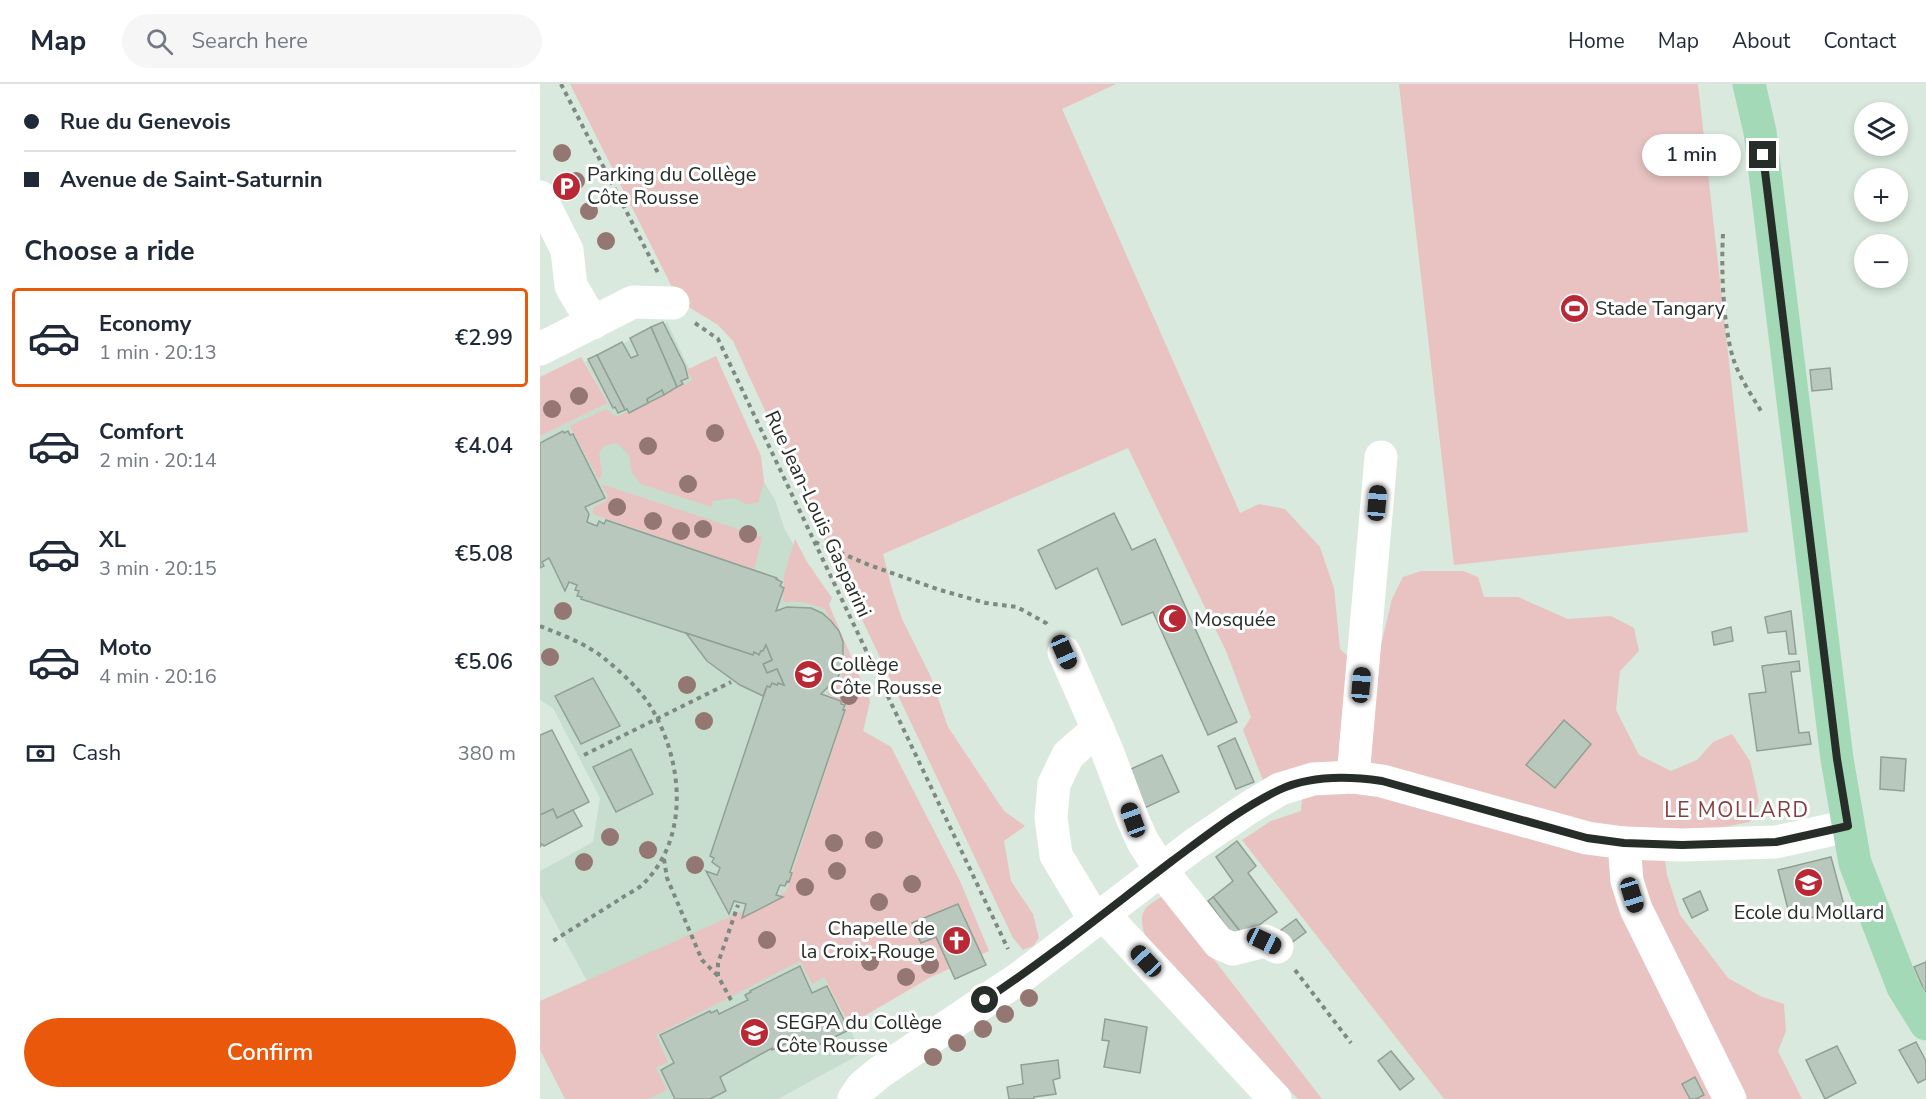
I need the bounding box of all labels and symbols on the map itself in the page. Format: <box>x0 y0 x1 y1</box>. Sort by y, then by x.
callout: 1 min <box>1643 134 1742 176</box>
route end <box>1749 141 1776 168</box>
place label: Parking du Collège Côte Rousse <box>587 161 756 211</box>
parking icon: Parking du Collège Côte Rousse <box>550 170 582 202</box>
sports icon: Stade Tangary <box>1558 292 1590 324</box>
place label: Stade Tangary <box>1595 295 1726 322</box>
street label: Rue Jean-Louis Gasparini <box>758 406 878 622</box>
car <box>1366 484 1388 522</box>
mosque icon: Mosquée <box>1157 603 1189 635</box>
place label: Mosquée <box>1194 606 1276 633</box>
car <box>1048 632 1080 672</box>
place label: Collège Côte Rousse <box>830 651 942 701</box>
school or university icon: Collège Côte Rousse <box>793 659 825 691</box>
car <box>1350 666 1372 704</box>
district label: LE MOLLARD <box>1664 796 1810 824</box>
car <box>1118 800 1148 840</box>
school or university icon: Ecole du Mollard <box>1793 866 1825 898</box>
car <box>1618 875 1646 915</box>
place label: Ecole du Mollard <box>1734 899 1884 926</box>
place label: Chapelle de la Croix-Rouge <box>801 915 935 965</box>
church icon: Chapelle de la Croix-Rouge <box>940 924 972 956</box>
car <box>1244 925 1284 957</box>
car <box>1127 942 1165 980</box>
route start <box>971 986 998 1013</box>
place label: SEGPA du Collège Côte Rousse <box>776 1009 942 1059</box>
school or university icon: SEGPA du Collège Côte Rousse <box>739 1017 771 1049</box>

